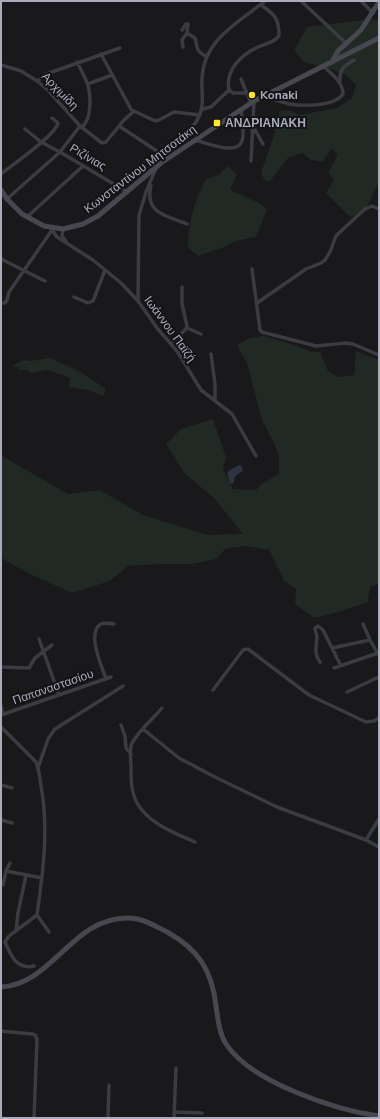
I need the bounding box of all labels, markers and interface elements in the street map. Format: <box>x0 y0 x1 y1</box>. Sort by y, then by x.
street label: Αρχιμίδη <box>38 69 82 113</box>
place label: Konaki <box>260 87 298 103</box>
marker: Konaki <box>247 90 257 100</box>
place label: ΑΝΔΡΙΑΝΑΚΗ <box>225 115 306 131</box>
marker: ΑΝΔΡΙΑΝΑΚΗ <box>212 118 222 128</box>
street label: Κωνσταντίνου Μητσοτάκη <box>80 121 200 217</box>
street label: Ριζίνιας <box>67 140 109 174</box>
street label: Ιωάννου Παϊζή <box>141 293 199 365</box>
street label: Παπαναστασίου <box>10 666 96 708</box>

